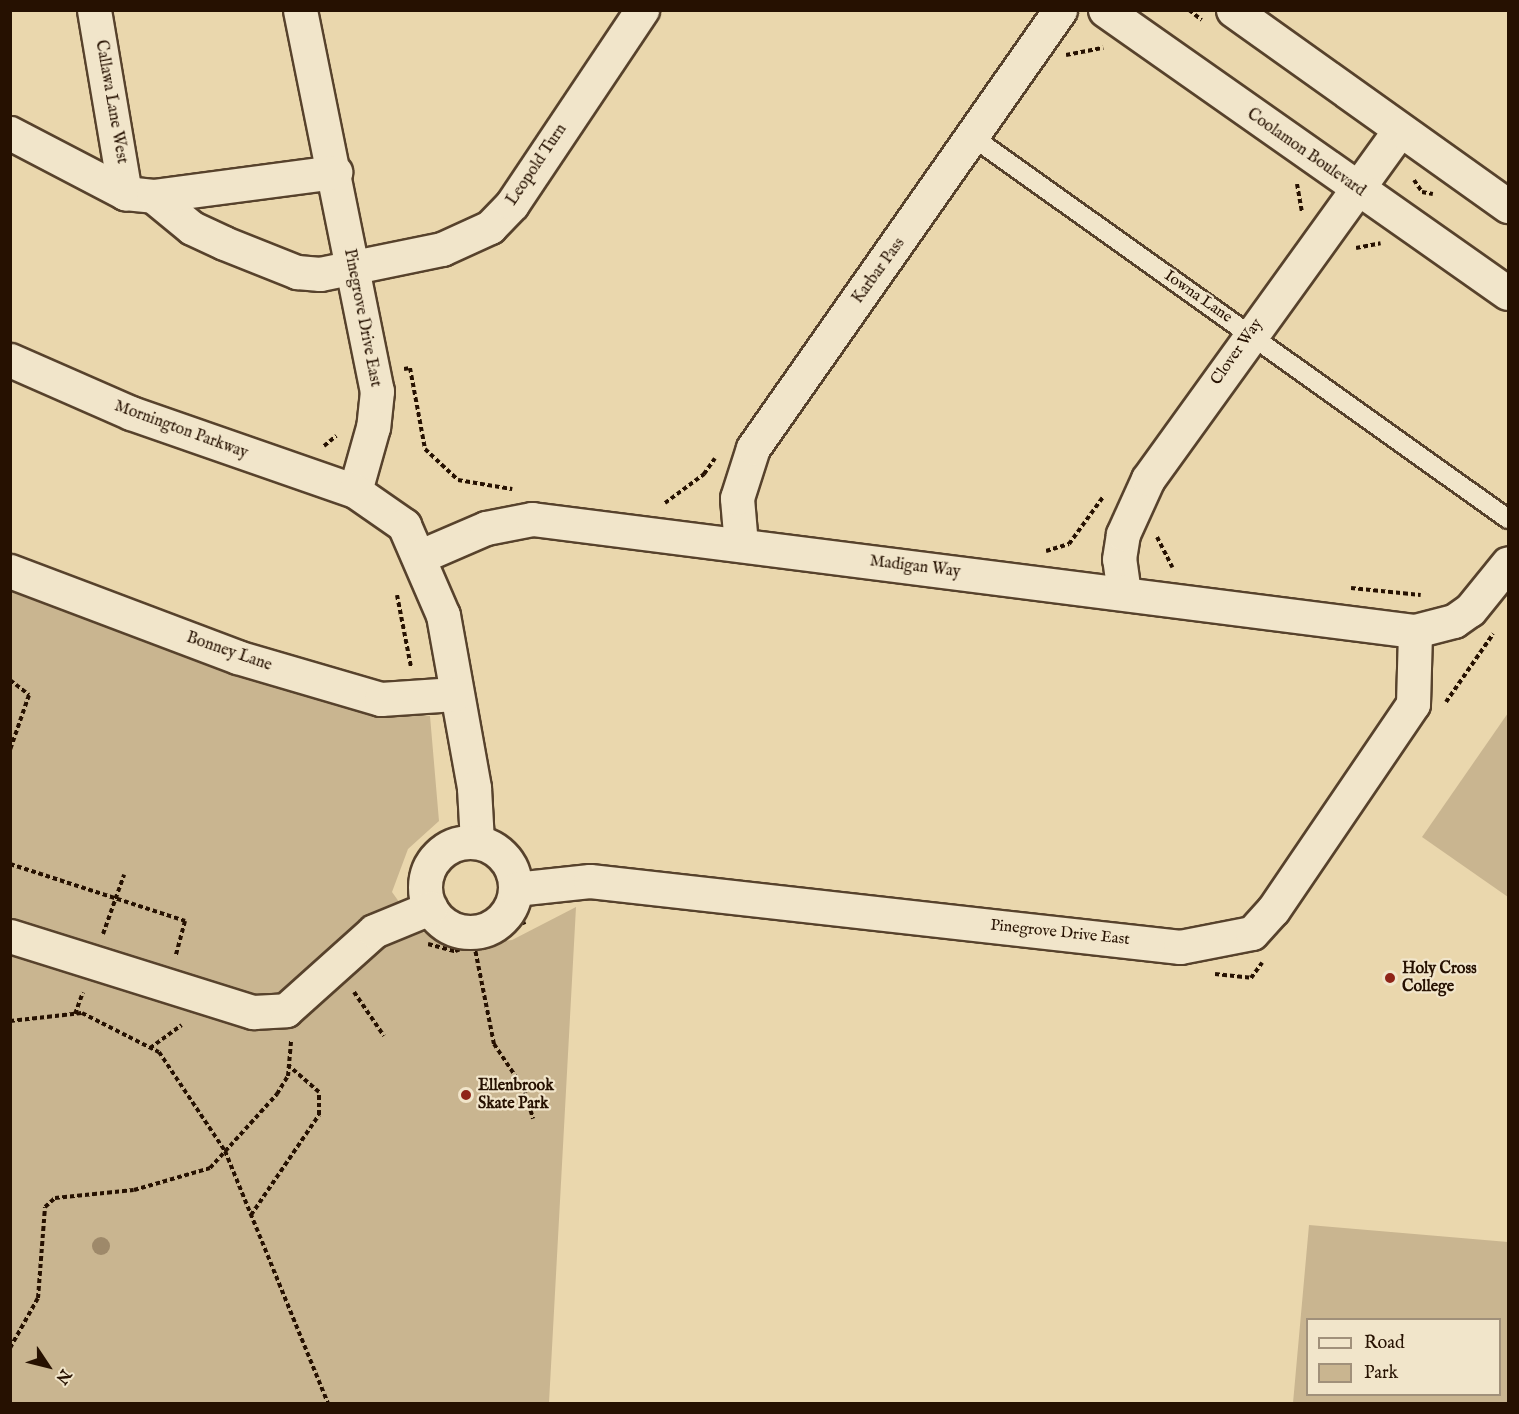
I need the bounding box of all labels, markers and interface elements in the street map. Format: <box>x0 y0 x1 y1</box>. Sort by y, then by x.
street label: Callawa Lane West <box>91 39 131 165</box>
street label: Coolamon Boulevard <box>1243 105 1369 201</box>
street label: Leopold Turn <box>503 121 571 209</box>
street label: Karbar Pass <box>849 234 909 308</box>
street label: Pinegrove Drive East <box>339 247 385 389</box>
street label: Iowna Lane <box>1160 267 1236 327</box>
street label: Clover Way <box>1207 315 1267 389</box>
street label: Mornington Parkway <box>112 397 250 463</box>
street label: Madigan Way <box>869 552 961 582</box>
street label: Bonney Lane <box>184 628 274 676</box>
street label: Pinegrove Drive East <box>989 916 1131 950</box>
place label: Holy Cross College <box>1402 959 1477 997</box>
marker: Holy Cross College <box>1383 971 1397 985</box>
place label: Ellenbrook Skate Park <box>478 1076 554 1114</box>
marker: Ellenbrook Skate Park <box>459 1088 473 1102</box>
legend <box>1306 1318 1501 1396</box>
text: Road <box>1364 1332 1405 1355</box>
north arrow <box>18 1336 78 1396</box>
text: Park <box>1364 1362 1398 1385</box>
text: N <box>51 1365 75 1388</box>

